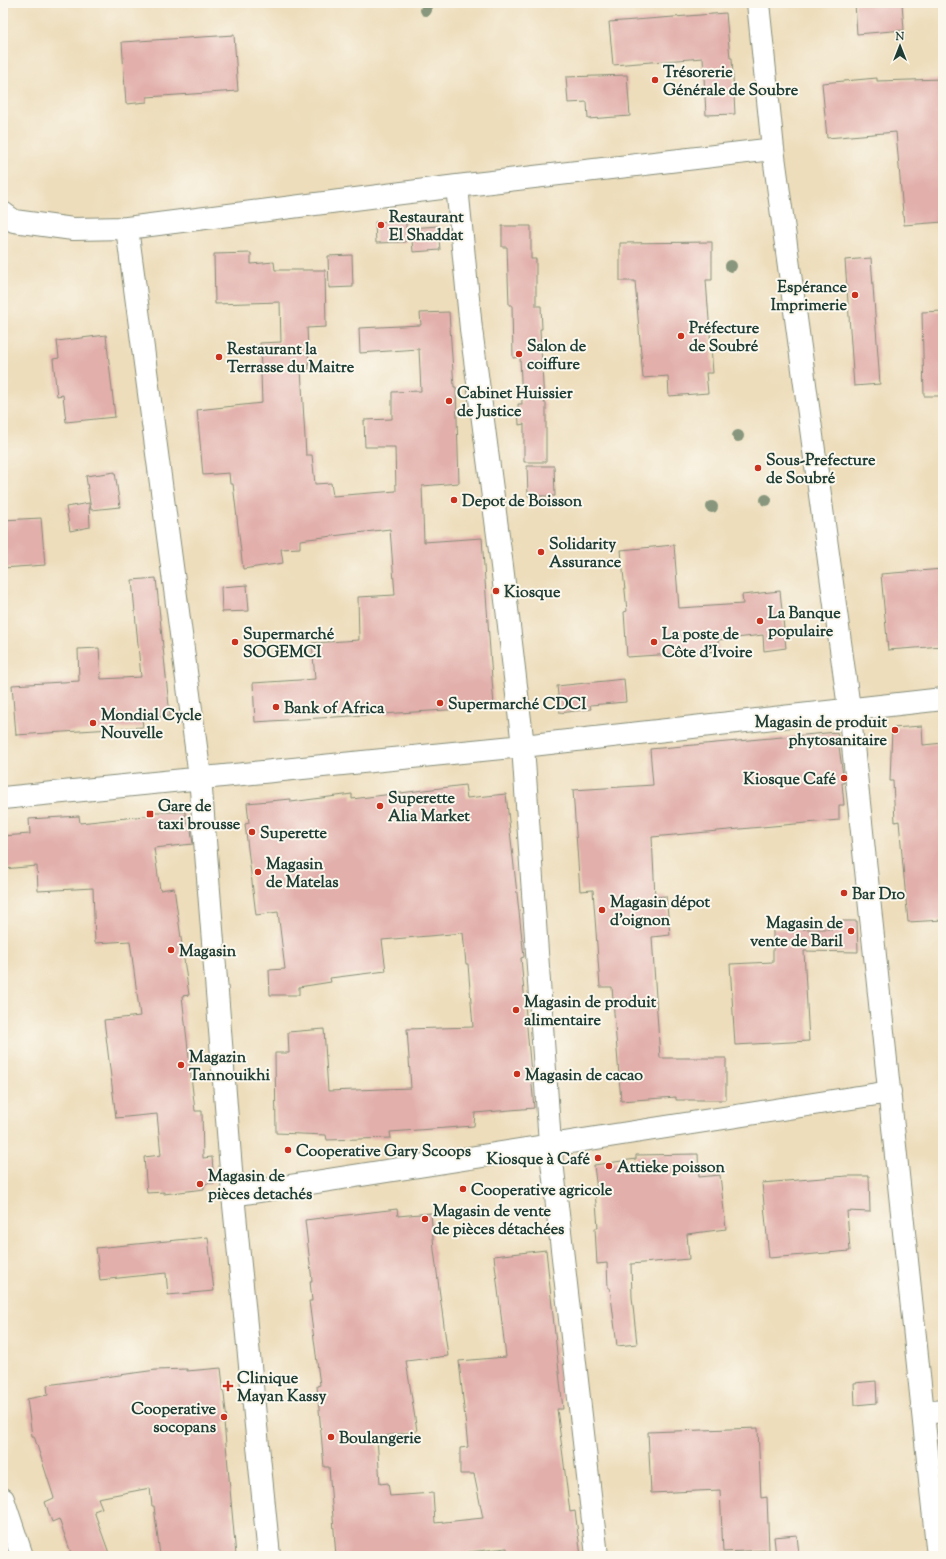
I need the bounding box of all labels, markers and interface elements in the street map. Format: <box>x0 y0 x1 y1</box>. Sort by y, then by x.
north arrow <box>880 26 920 66</box>
text: N <box>895 29 905 45</box>
place label: Trésorerie Générale de Soubre <box>663 62 799 103</box>
marker: Trésorerie Générale de Soubre <box>650 75 660 85</box>
place label: Restaurant El Shaddat <box>389 207 464 248</box>
marker: Restaurant El Shaddat <box>376 220 386 230</box>
place label: Espérance Imprimerie <box>771 277 848 318</box>
marker: Espérance Imprimerie <box>850 290 860 300</box>
place label: Préfecture de Soubré <box>689 318 760 359</box>
marker: Préfecture de Soubré <box>676 331 686 341</box>
place label: Salon de coiffure <box>527 336 587 377</box>
place label: Restaurant la Terrasse du Maitre <box>227 339 355 380</box>
marker: Salon de coiffure <box>514 349 524 359</box>
marker: Restaurant la Terrasse du Maitre <box>214 352 224 362</box>
place label: Cabinet Huissier de Justice <box>457 383 574 424</box>
marker: Cabinet Huissier de Justice <box>444 396 454 406</box>
place label: Sous-Prefecture de Soubré <box>766 450 876 491</box>
marker: Sous-Prefecture de Soubré <box>753 463 763 473</box>
place label: Depot de Boisson <box>462 491 583 514</box>
marker: Depot de Boisson <box>449 495 459 505</box>
place label: Solidarity Assurance <box>549 534 622 575</box>
marker: Solidarity Assurance <box>536 547 546 557</box>
place label: Kiosque <box>504 582 561 605</box>
marker: Kiosque <box>491 586 501 596</box>
place label: La Banque populaire <box>768 603 841 644</box>
marker: La Banque populaire <box>755 616 765 626</box>
place label: Supermarché SOGEMCI <box>243 624 335 665</box>
place label: La poste de Côte d'Ivoire <box>662 624 753 665</box>
marker: Supermarché SOGEMCI <box>230 637 240 647</box>
marker: La poste de Côte d'Ivoire <box>649 637 659 647</box>
place label: Supermarché CDCI <box>448 694 587 717</box>
place label: Bank of Africa <box>284 698 385 721</box>
marker: Supermarché CDCI <box>435 698 445 708</box>
marker: Bank of Africa <box>271 702 281 712</box>
place label: Mondial Cycle Nouvelle <box>101 705 202 746</box>
place label: Magasin de produit phytosanitaire <box>755 712 888 753</box>
marker: Mondial Cycle Nouvelle <box>88 718 98 728</box>
marker: Magasin de produit phytosanitaire <box>890 725 900 735</box>
place label: Kiosque Café <box>743 769 837 792</box>
marker: Kiosque Café <box>839 773 849 783</box>
place label: Superette Alia Market <box>388 788 470 829</box>
place label: Gare de taxi brousse <box>158 796 241 837</box>
marker: Superette Alia Market <box>375 801 385 811</box>
marker: Gare de taxi brousse <box>145 809 155 819</box>
place label: Superette <box>260 823 327 846</box>
marker: Superette <box>247 827 257 837</box>
place label: Magasin de Matelas <box>266 854 339 895</box>
marker: Magasin de Matelas <box>253 867 263 877</box>
place label: Bar D10 <box>852 884 906 907</box>
marker: Bar D10 <box>839 888 849 898</box>
place label: Magasin dépot d'oignon <box>610 892 710 933</box>
marker: Magasin dépot d'oignon <box>597 905 607 915</box>
place label: Magasin de vente de Baril <box>750 913 844 954</box>
marker: Magasin de vente de Baril <box>846 926 856 936</box>
place label: Magasin <box>179 941 237 964</box>
marker: Magasin <box>166 945 176 955</box>
place label: Magasin de produit alimentaire <box>524 992 657 1033</box>
marker: Magasin de produit alimentaire <box>511 1005 521 1015</box>
place label: Magazin Tannouikhi <box>189 1047 271 1088</box>
marker: Magazin Tannouikhi <box>176 1060 186 1070</box>
place label: Magasin de cacao <box>525 1065 643 1088</box>
marker: Magasin de cacao <box>512 1069 522 1079</box>
place label: Cooperative Gary Scoops <box>296 1141 471 1164</box>
marker: Cooperative Gary Scoops <box>283 1145 293 1155</box>
place label: Kiosque à Café <box>487 1149 591 1172</box>
marker: Kiosque à Café <box>593 1153 603 1163</box>
place label: Attieke poisson <box>617 1157 725 1180</box>
marker: Attieke poisson <box>604 1161 614 1171</box>
place label: Magasin de pièces detachés <box>208 1166 312 1207</box>
marker: Magasin de pièces detachés <box>195 1179 205 1189</box>
place label: Cooperative agricole <box>471 1180 613 1203</box>
marker: Cooperative agricole <box>458 1184 468 1194</box>
place label: Magasin de vente de pièces détachées <box>433 1201 564 1242</box>
marker: Magasin de vente de pièces détachées <box>420 1214 430 1224</box>
place label: Clinique Mayan Kassy <box>237 1368 327 1409</box>
marker: Clinique Mayan Kassy <box>222 1380 234 1392</box>
place label: Cooperative socopans <box>131 1399 217 1440</box>
marker: Cooperative socopans <box>219 1412 229 1422</box>
place label: Boulangerie <box>339 1428 422 1451</box>
marker: Boulangerie <box>326 1432 336 1442</box>

